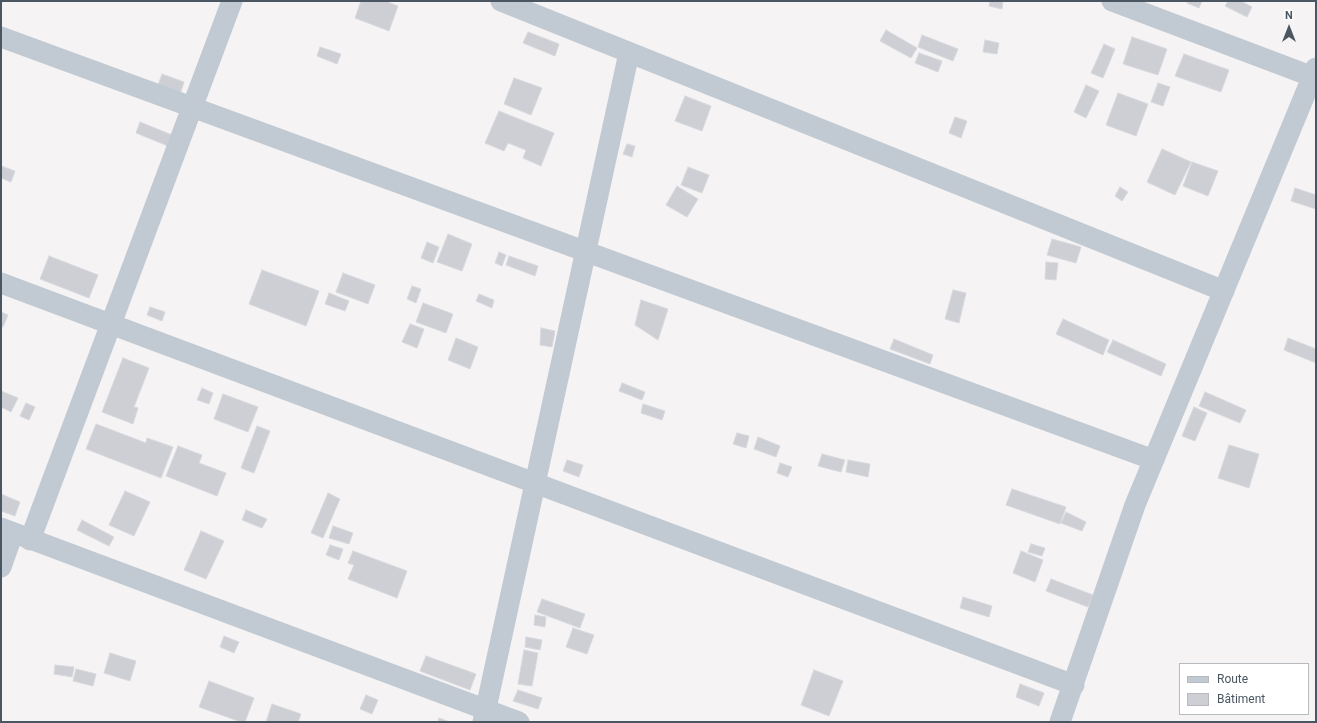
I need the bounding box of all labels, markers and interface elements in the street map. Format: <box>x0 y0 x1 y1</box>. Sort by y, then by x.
north arrow <box>1269 8 1309 48</box>
text: N <box>1285 9 1293 22</box>
legend <box>1179 663 1309 715</box>
text: Route <box>1217 672 1248 686</box>
text: Bâtiment <box>1217 692 1265 706</box>

